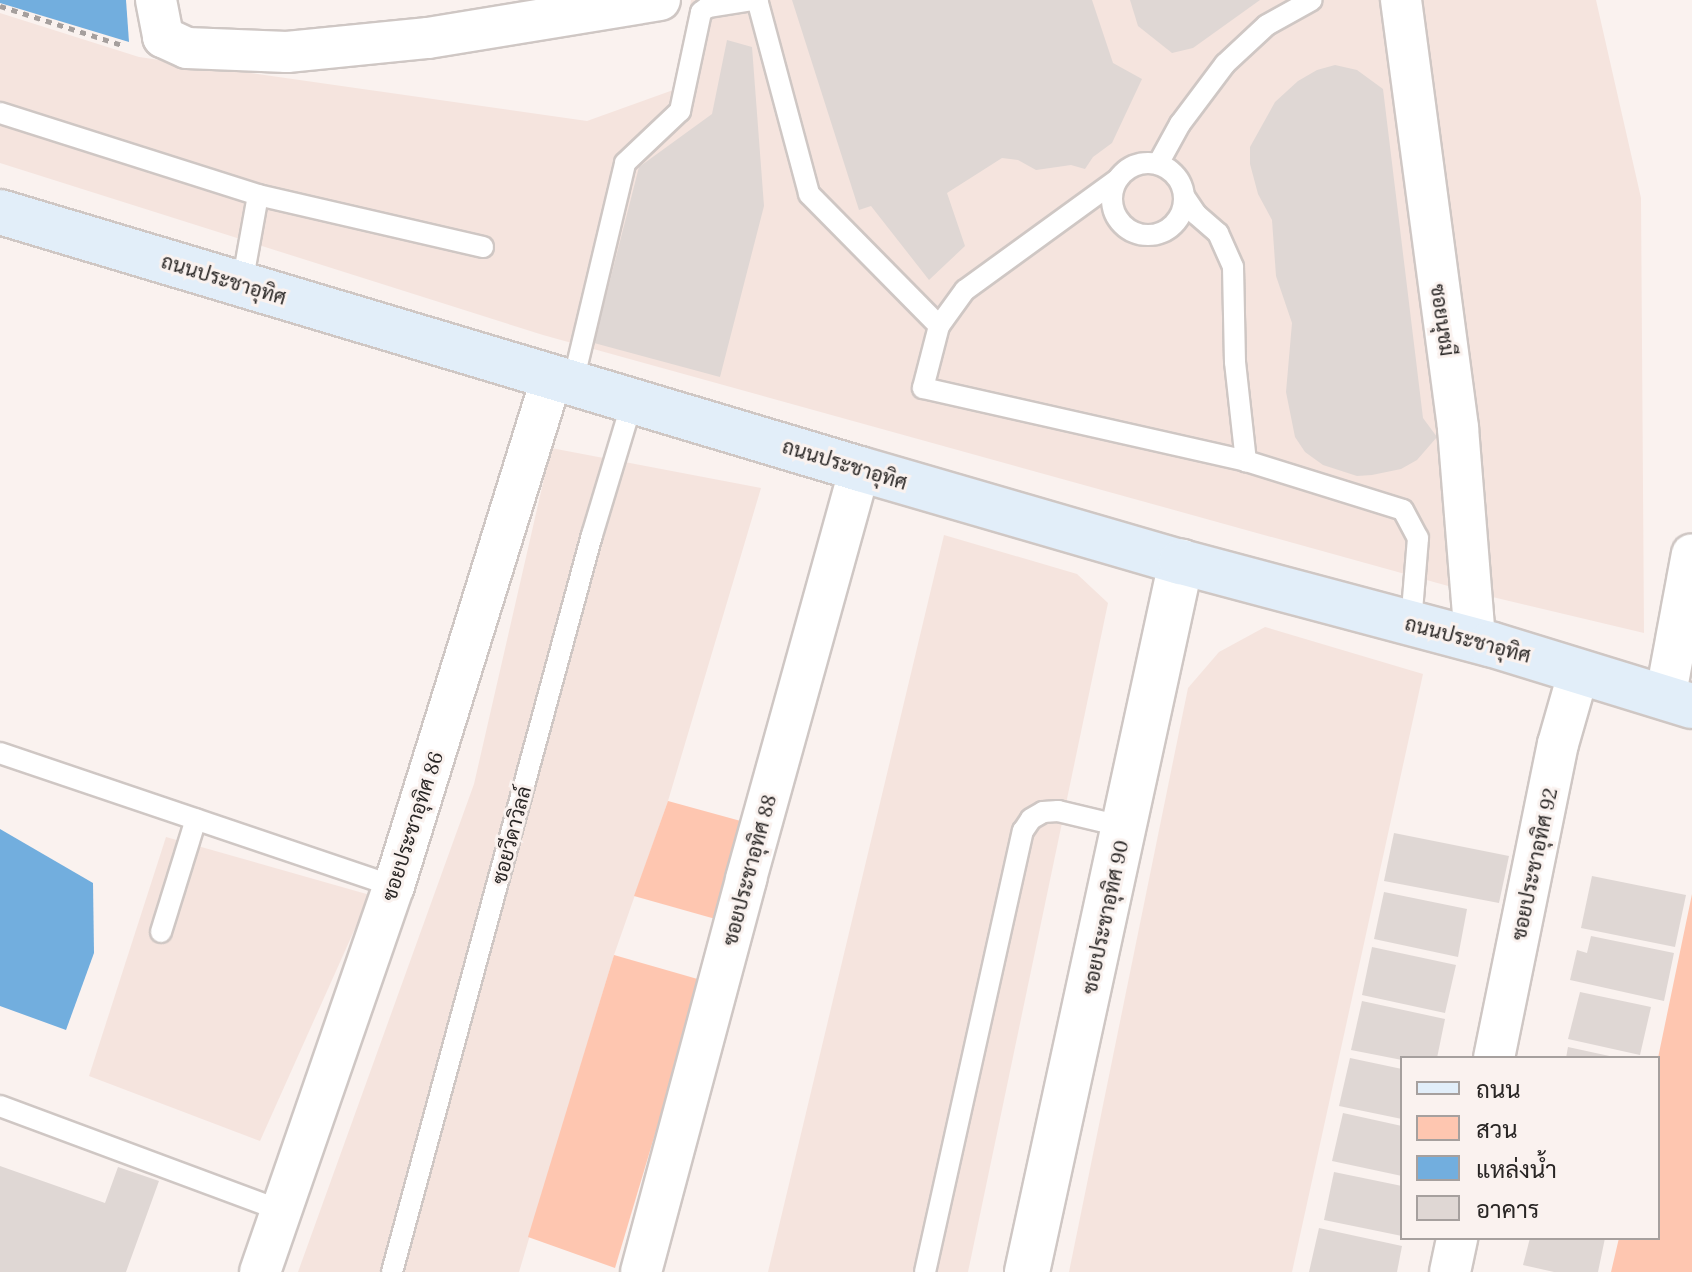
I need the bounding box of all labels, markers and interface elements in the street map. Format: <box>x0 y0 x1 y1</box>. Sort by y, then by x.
street label: ถนนประชาอุทิศ <box>159 249 289 309</box>
street label: ซอยนุชมี <box>1426 282 1460 358</box>
street label: ถนนประชาอุทิศ <box>780 434 910 494</box>
street label: ถนนประชาอุทิศ <box>1402 611 1534 667</box>
street label: ซอยประชาอุทิศ 86 <box>377 748 447 904</box>
street label: ซอยวีดาวิลล์ <box>486 783 536 887</box>
street label: ซอยประชาอุทิศ 92 <box>1506 786 1562 942</box>
street label: ซอยประชาอุทิศ 88 <box>717 792 781 948</box>
street label: ซอยประชาอุทิศ 90 <box>1077 838 1133 996</box>
legend <box>1400 1056 1660 1240</box>
text: ถนน <box>1476 1074 1521 1105</box>
text: สวน <box>1476 1114 1518 1145</box>
text: แหล่งน้ำ <box>1476 1154 1557 1185</box>
text: อาคาร <box>1476 1194 1539 1225</box>

